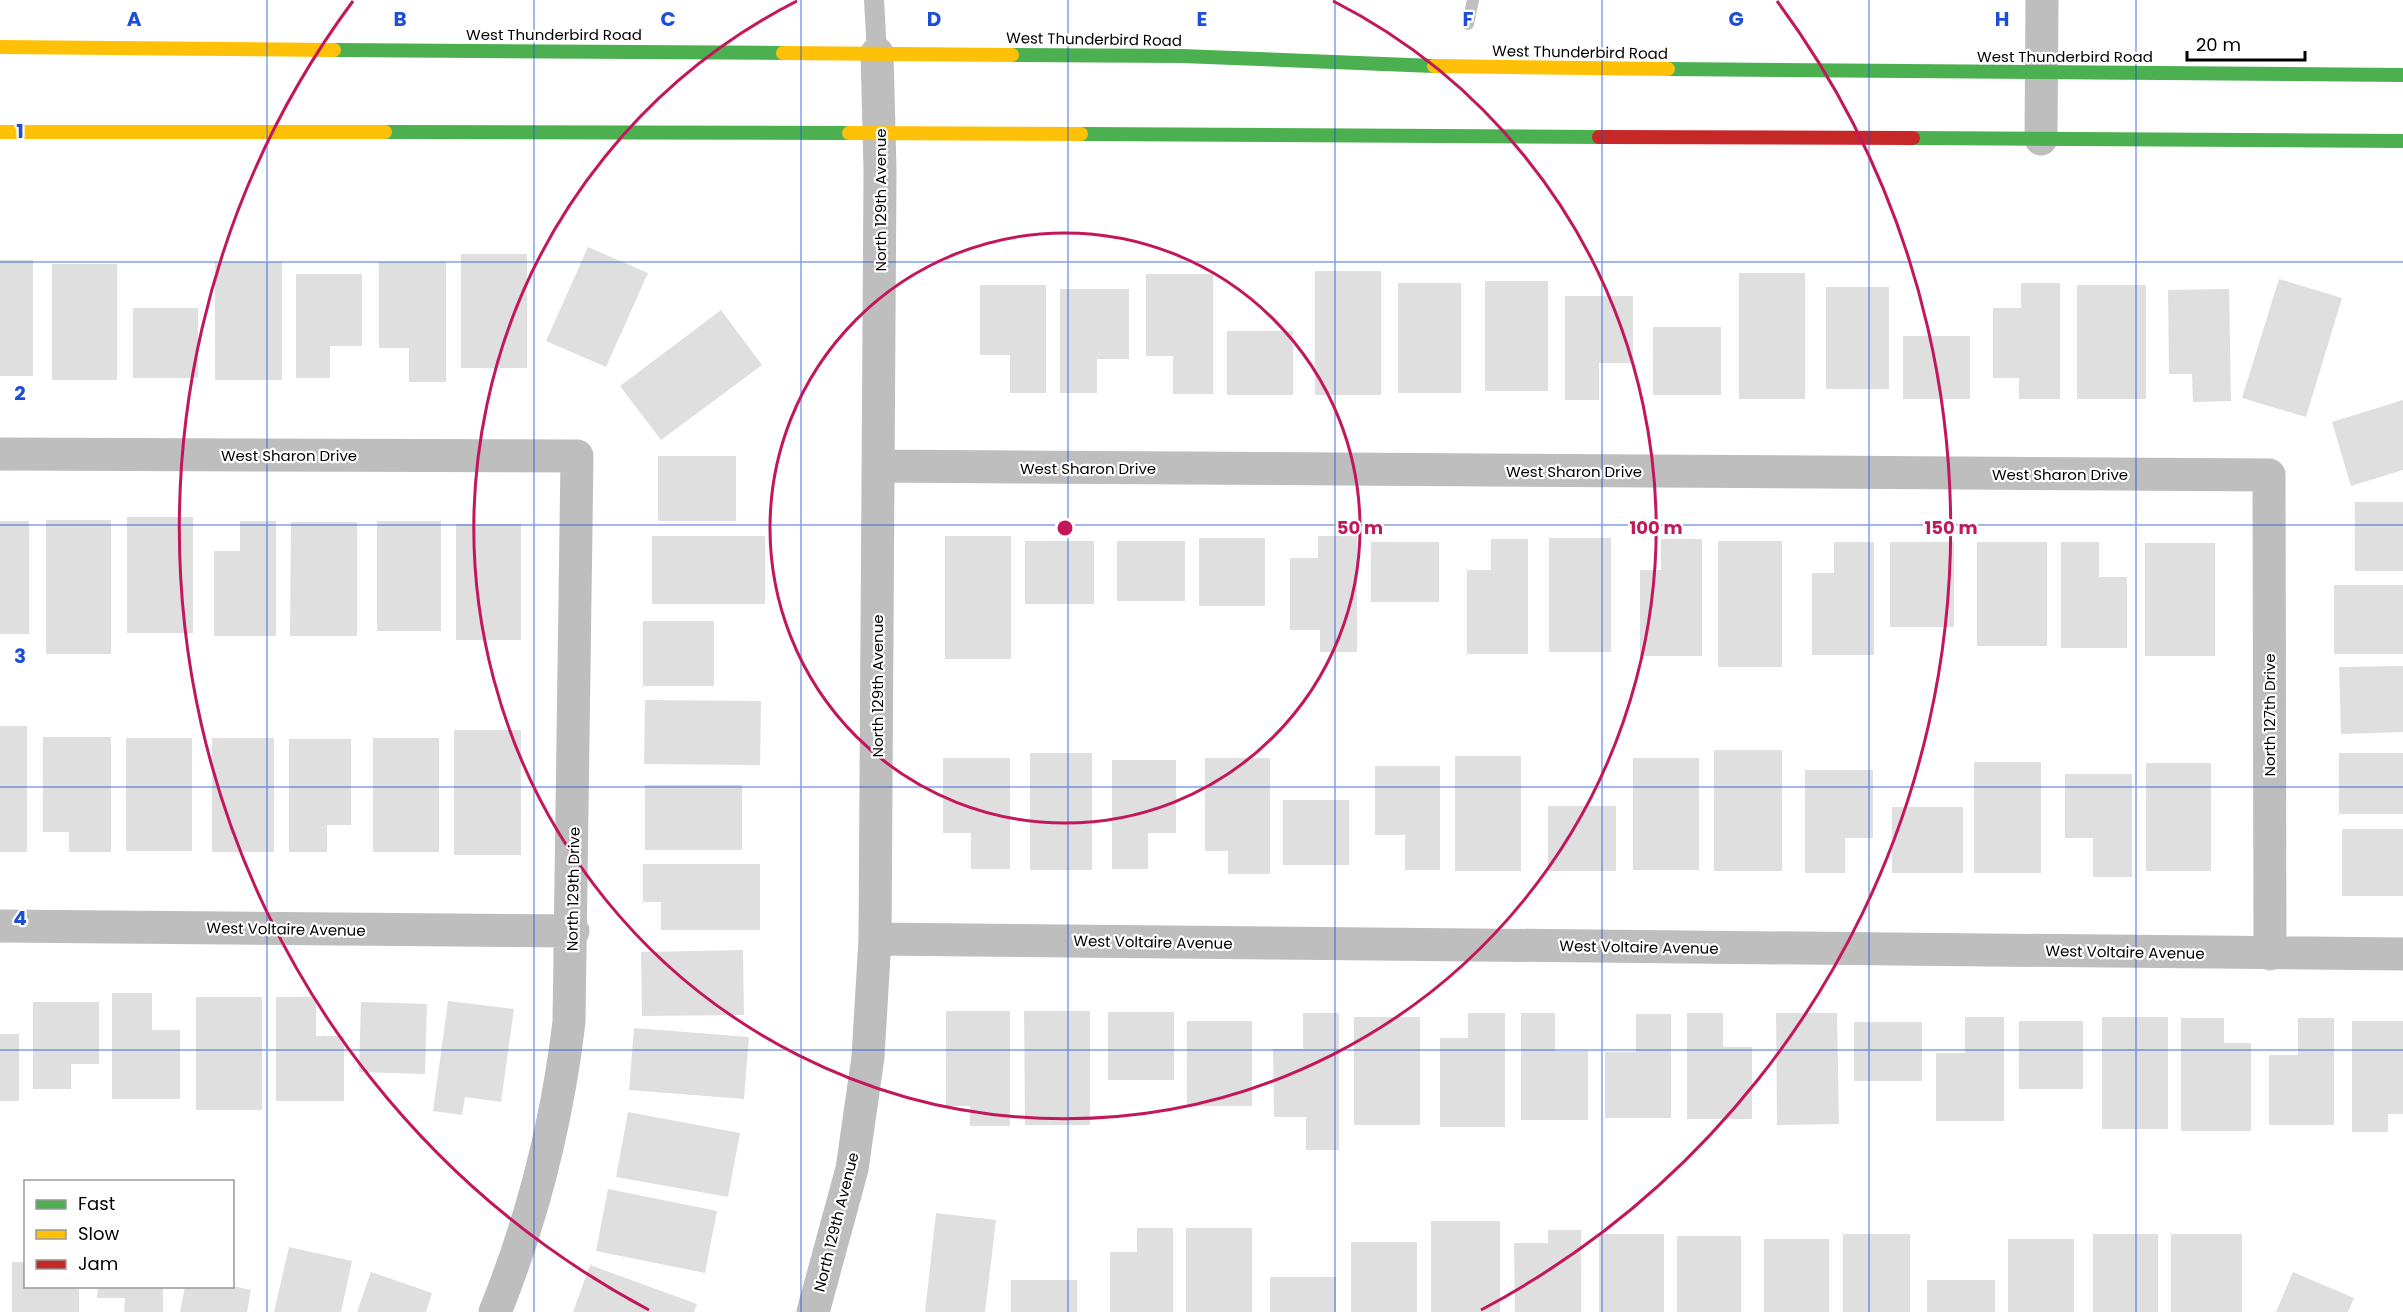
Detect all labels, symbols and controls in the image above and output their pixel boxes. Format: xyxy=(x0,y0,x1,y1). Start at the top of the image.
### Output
text: A xyxy=(127,5,142,33)
text: B xyxy=(393,5,407,33)
text: C xyxy=(660,5,676,33)
text: D xyxy=(927,5,941,33)
text: E xyxy=(1197,5,1207,33)
text: F xyxy=(1463,5,1474,33)
text: G xyxy=(1728,5,1744,33)
text: H xyxy=(1995,5,2009,33)
street label: West Thunderbird Road xyxy=(466,24,642,45)
scale bar xyxy=(2187,24,2306,62)
street label: West Thunderbird Road xyxy=(1006,27,1182,51)
text: 20 m xyxy=(2196,32,2241,57)
street label: West Thunderbird Road xyxy=(1492,40,1668,64)
street label: West Thunderbird Road xyxy=(1977,46,2153,67)
text: 1 xyxy=(16,117,24,145)
street label: North 129th Avenue xyxy=(870,128,891,272)
text: 2 xyxy=(14,379,26,407)
street label: West Sharon Drive xyxy=(221,445,357,466)
street label: West Sharon Drive xyxy=(1020,458,1156,479)
street label: West Sharon Drive xyxy=(1506,461,1642,482)
street label: West Sharon Drive xyxy=(1992,464,2128,485)
text: 50 m xyxy=(1337,515,1383,540)
text: 100 m xyxy=(1629,515,1683,540)
text: 150 m xyxy=(1924,515,1978,540)
centre of rings xyxy=(1055,518,1075,538)
street label: North 129th Avenue xyxy=(867,614,888,758)
text: 3 xyxy=(14,642,26,670)
street label: North 127th Drive xyxy=(2259,653,2280,777)
street label: North 129th Drive xyxy=(561,827,585,951)
text: 4 xyxy=(13,904,27,932)
street label: West Voltaire Avenue xyxy=(206,917,366,941)
street label: West Voltaire Avenue xyxy=(1073,930,1233,954)
street label: West Voltaire Avenue xyxy=(1559,935,1719,959)
street label: West Voltaire Avenue xyxy=(2045,940,2205,964)
street label: North 129th Avenue xyxy=(809,1150,863,1294)
legend xyxy=(24,1180,234,1288)
text: Fast xyxy=(78,1191,115,1216)
text: Slow xyxy=(78,1221,120,1246)
text: Jam xyxy=(78,1251,118,1276)

